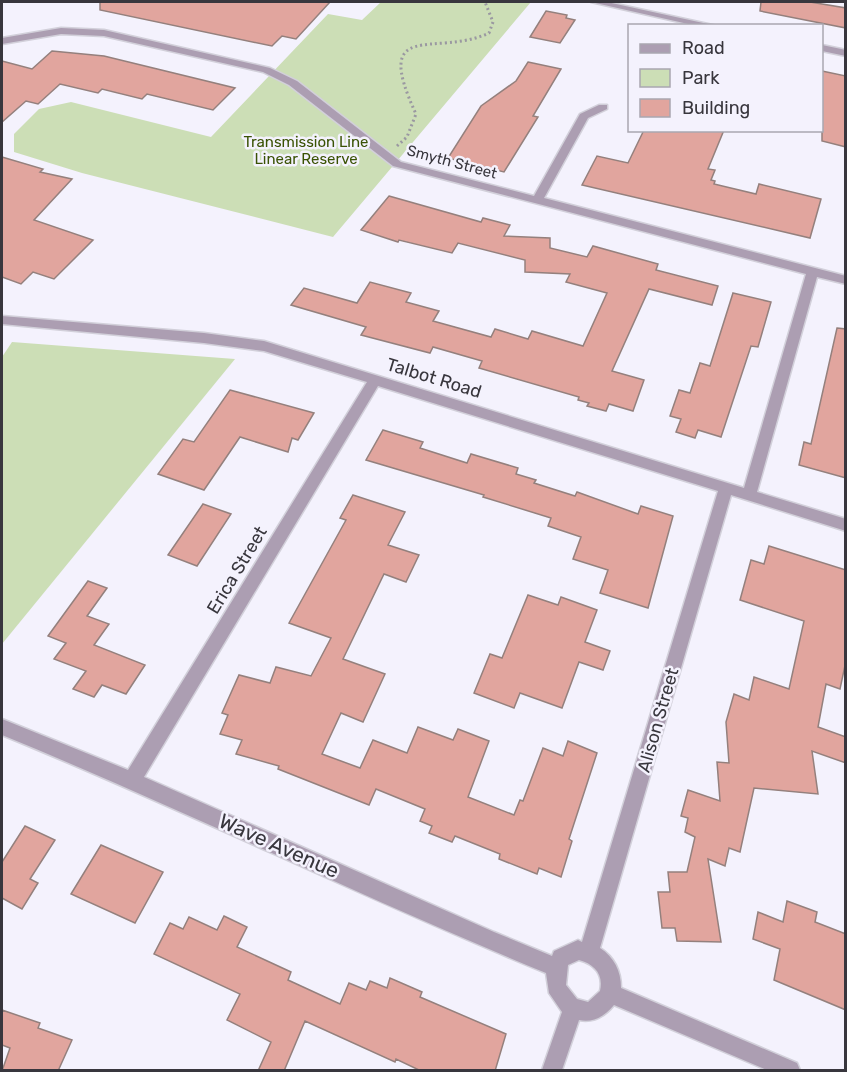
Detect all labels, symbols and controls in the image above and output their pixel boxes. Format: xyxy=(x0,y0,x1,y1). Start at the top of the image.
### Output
legend xyxy=(628,24,823,132)
text: Road xyxy=(682,37,725,59)
text: Park xyxy=(682,67,720,89)
text: Building xyxy=(682,97,750,119)
park label: Transmission Line Linear Reserve xyxy=(244,133,368,168)
street label: Smyth Street xyxy=(405,141,499,183)
street label: Talbot Road xyxy=(384,353,484,403)
street label: Erica Street xyxy=(202,522,272,618)
street label: Alison Street xyxy=(633,665,683,775)
street label: Wave Avenue xyxy=(215,808,343,883)

